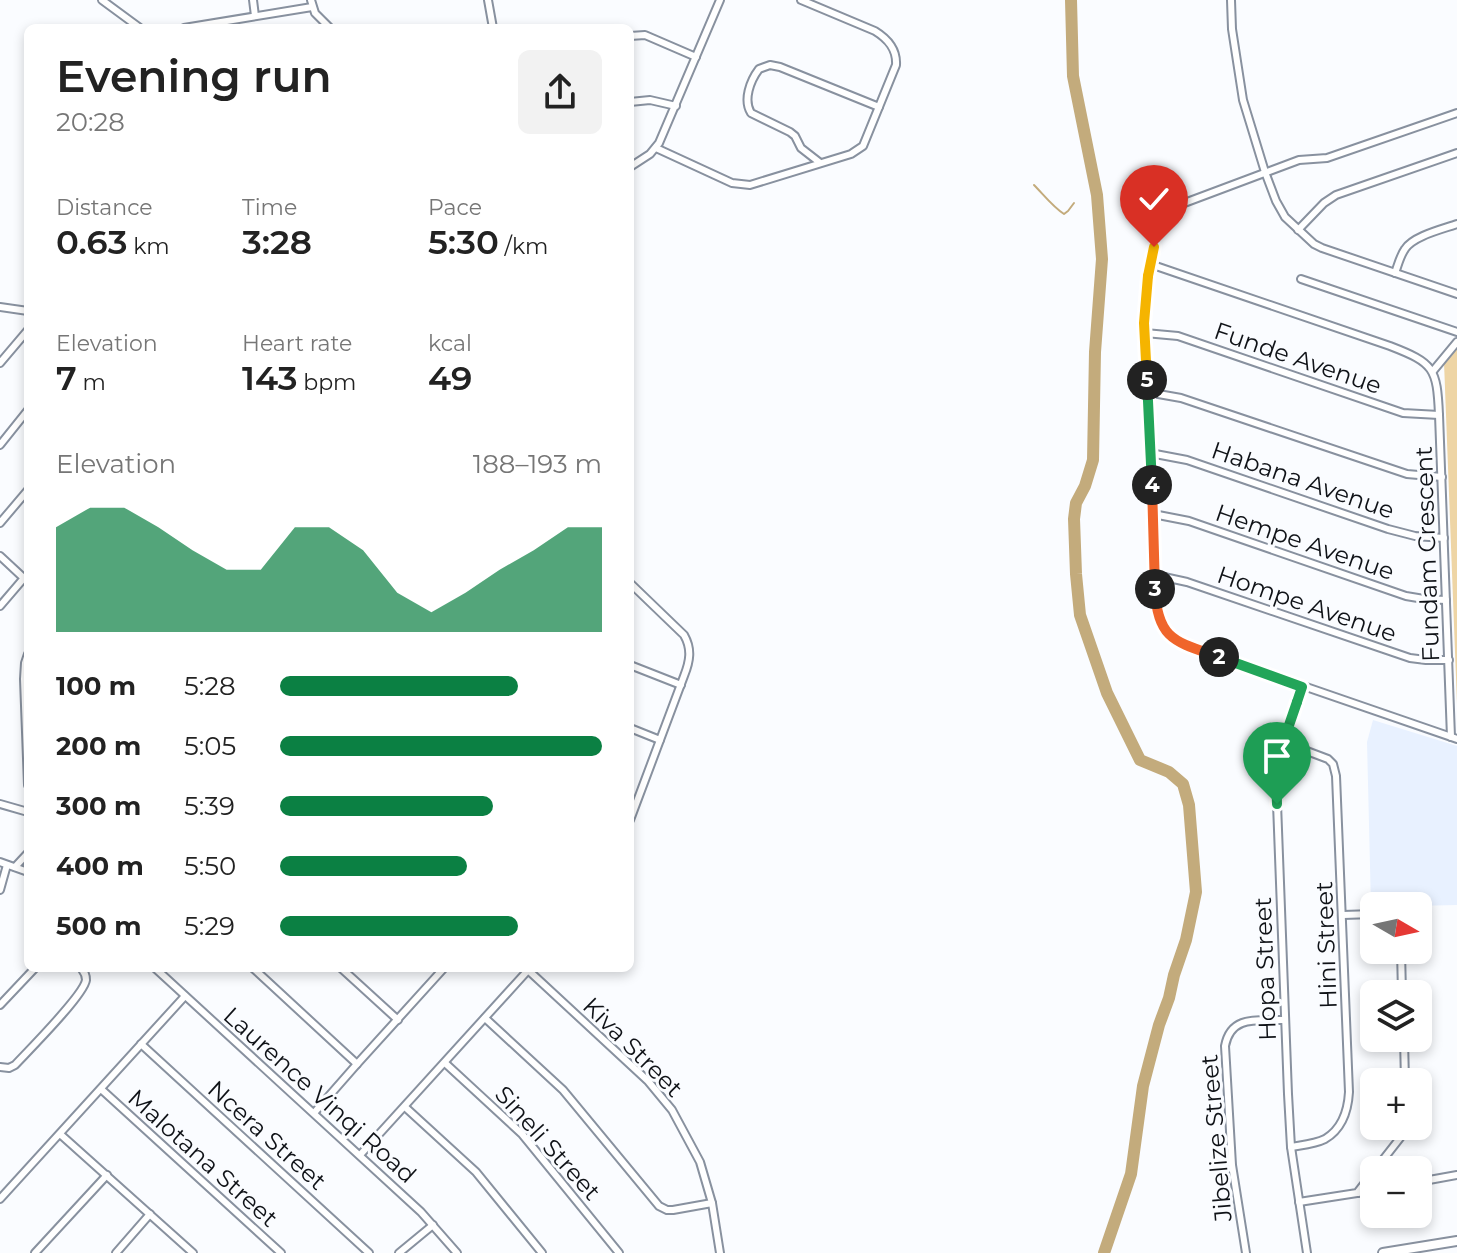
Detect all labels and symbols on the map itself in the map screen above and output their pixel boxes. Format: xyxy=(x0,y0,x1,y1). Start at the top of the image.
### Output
pin xyxy=(1120,165,1188,247)
street label: Funde Avenue xyxy=(1211,316,1385,400)
pin: 5 xyxy=(1127,360,1167,400)
street label: Habana Avenue xyxy=(1208,435,1398,525)
street label: Fundam Crescent xyxy=(1409,446,1445,662)
pin: 4 xyxy=(1132,465,1172,505)
street label: Hempe Avenue xyxy=(1212,498,1398,586)
street label: Hompe Avenue xyxy=(1214,560,1400,648)
pin: 3 xyxy=(1135,569,1175,609)
pin: 2 xyxy=(1199,637,1239,677)
pin xyxy=(1243,722,1311,804)
street label: Hini Street xyxy=(1309,881,1343,1009)
north arrow xyxy=(1360,892,1432,964)
street label: Hopa Street xyxy=(1248,896,1282,1041)
street label: Kiva Street xyxy=(577,991,689,1103)
street label: Laurence Vinqi Road xyxy=(218,1001,422,1189)
street label: Jibelize Street xyxy=(1194,1053,1238,1224)
street label: Ncera Street xyxy=(202,1074,332,1196)
street label: Sineli Street xyxy=(489,1080,607,1206)
street label: Malotana Street xyxy=(122,1083,284,1233)

